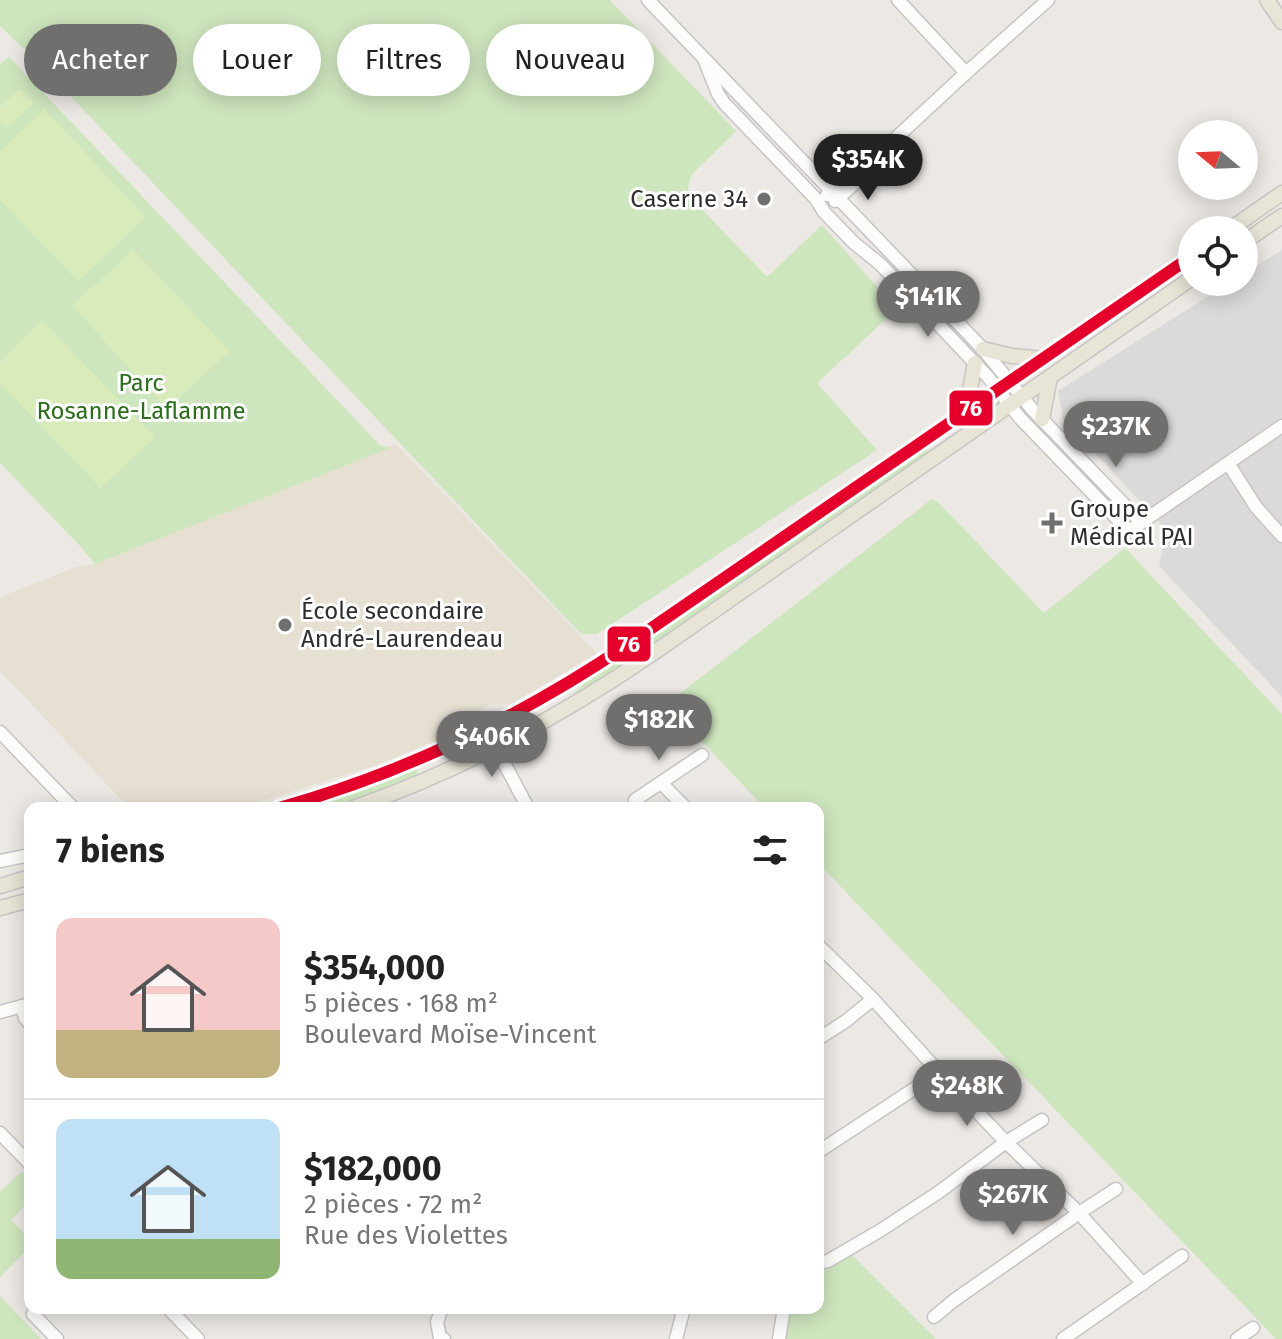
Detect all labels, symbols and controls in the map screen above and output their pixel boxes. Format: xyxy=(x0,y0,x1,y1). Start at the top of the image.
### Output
chip: Acheter xyxy=(24,24,177,96)
chip: Louer xyxy=(193,24,321,96)
chip: Filtres xyxy=(337,24,470,96)
chip: Nouveau xyxy=(486,24,654,96)
north arrow xyxy=(1178,120,1258,200)
map controls xyxy=(1178,120,1258,296)
pin: $354K xyxy=(812,134,924,202)
text: $354K xyxy=(832,144,904,175)
place label: Caserne 34 xyxy=(630,185,748,213)
marker: Caserne 34 xyxy=(755,190,773,208)
button: locate xyxy=(1178,216,1258,296)
pin: $141K xyxy=(872,271,984,339)
text: $141K xyxy=(895,281,961,312)
park label: Parc Rosanne-Laflamme xyxy=(36,369,246,425)
line badge: 76 xyxy=(948,389,994,427)
text: 76 xyxy=(960,395,982,422)
pin: $237K xyxy=(1060,401,1172,469)
text: $237K xyxy=(1081,411,1151,442)
place label: Groupe Médical PAI xyxy=(1070,495,1194,551)
marker: Groupe Médical PAI xyxy=(1041,512,1063,534)
place label: École secondaire André-Laurendeau xyxy=(301,596,503,653)
marker: École secondaire André-Laurendeau xyxy=(276,616,294,634)
line badge: 76 xyxy=(606,625,652,663)
text: 76 xyxy=(618,631,640,658)
pin: $182K xyxy=(603,694,715,762)
text: $182K xyxy=(624,704,694,735)
pin: $406K xyxy=(436,711,548,779)
text: $406K xyxy=(454,721,530,752)
icon: filters xyxy=(748,828,792,872)
text: 7 biens xyxy=(56,830,165,871)
text: $354,000 xyxy=(304,947,445,988)
icon: home xyxy=(120,950,216,1046)
text: 5 pièces · 168 m² xyxy=(304,988,498,1019)
text: Boulevard Moïse-Vincent xyxy=(304,1019,597,1050)
pin: $248K xyxy=(911,1060,1023,1128)
text: $248K xyxy=(931,1070,1003,1101)
text: $182,000 xyxy=(304,1148,442,1189)
icon: home xyxy=(120,1151,216,1247)
pin: $267K xyxy=(957,1169,1069,1237)
text: $267K xyxy=(978,1179,1048,1210)
text: 2 pièces · 72 m² xyxy=(304,1189,482,1220)
text: Rue des Violettes xyxy=(304,1220,508,1251)

